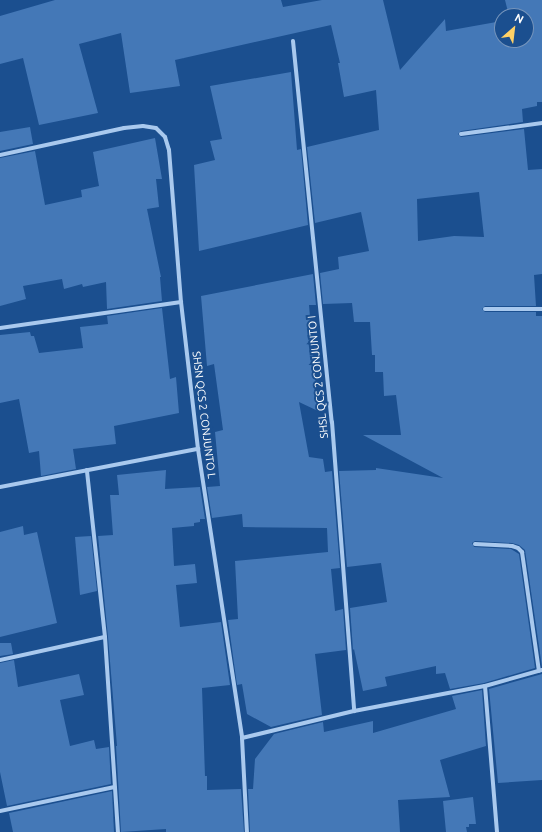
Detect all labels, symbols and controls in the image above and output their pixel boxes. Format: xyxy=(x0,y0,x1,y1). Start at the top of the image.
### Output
north arrow xyxy=(494,8,534,48)
text: N xyxy=(513,11,526,26)
street label: SHSL QCS 2 CONJUNTO I xyxy=(305,315,331,439)
street label: SHSN QCS 2 CONJUNTO L xyxy=(190,351,218,479)

